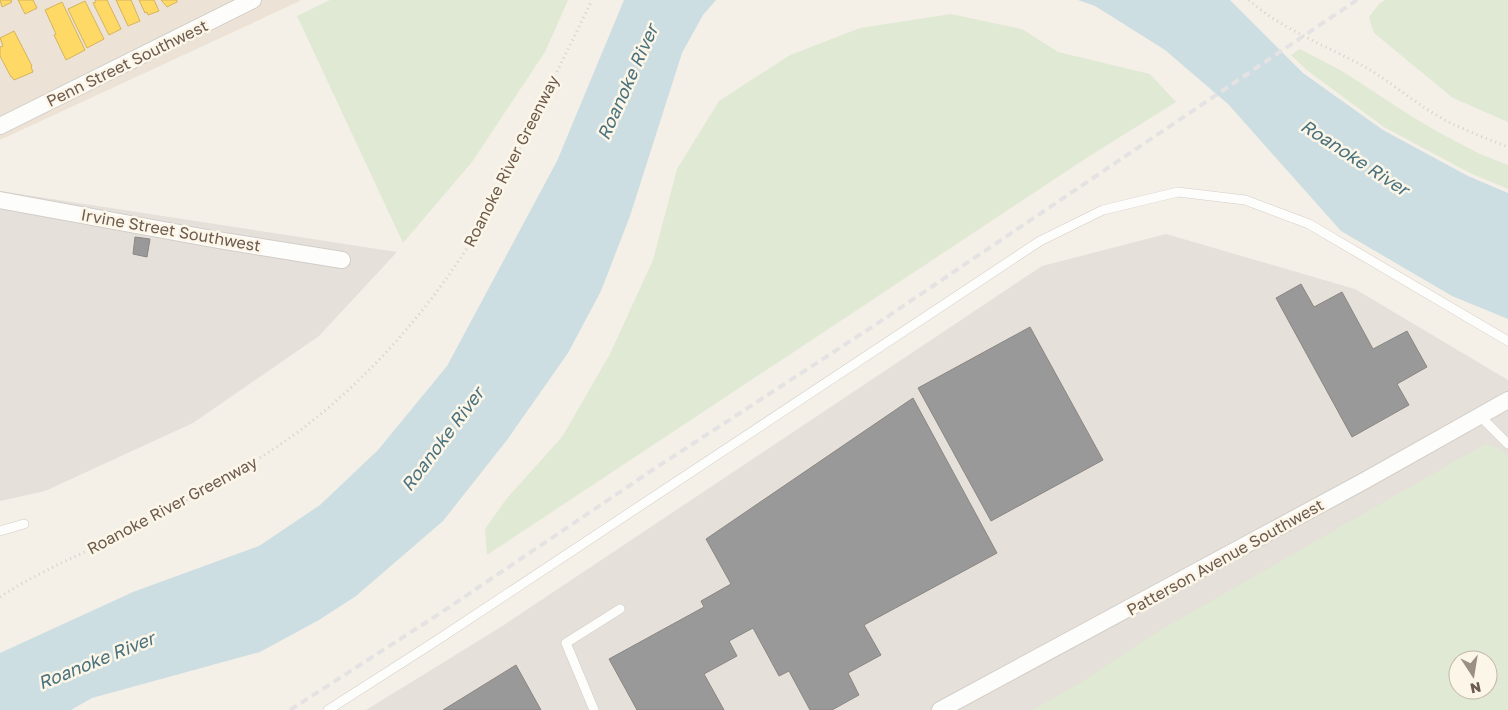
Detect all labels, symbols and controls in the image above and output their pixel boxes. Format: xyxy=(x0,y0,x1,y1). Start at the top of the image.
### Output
street label: Penn Street Southwest xyxy=(43,15,211,111)
water label: Roanoke River xyxy=(592,18,663,143)
street label: Roanoke River Greenway xyxy=(459,72,563,250)
water label: Roanoke River xyxy=(1297,114,1415,202)
street label: Irvine Street Southwest xyxy=(80,204,262,256)
water label: Roanoke River xyxy=(396,381,490,495)
street label: Roanoke River Greenway xyxy=(83,452,261,558)
street label: Patterson Avenue Southwest xyxy=(1123,494,1327,620)
water label: Roanoke River xyxy=(34,625,160,693)
north arrow xyxy=(1448,650,1498,700)
text: N xyxy=(1469,679,1483,698)

